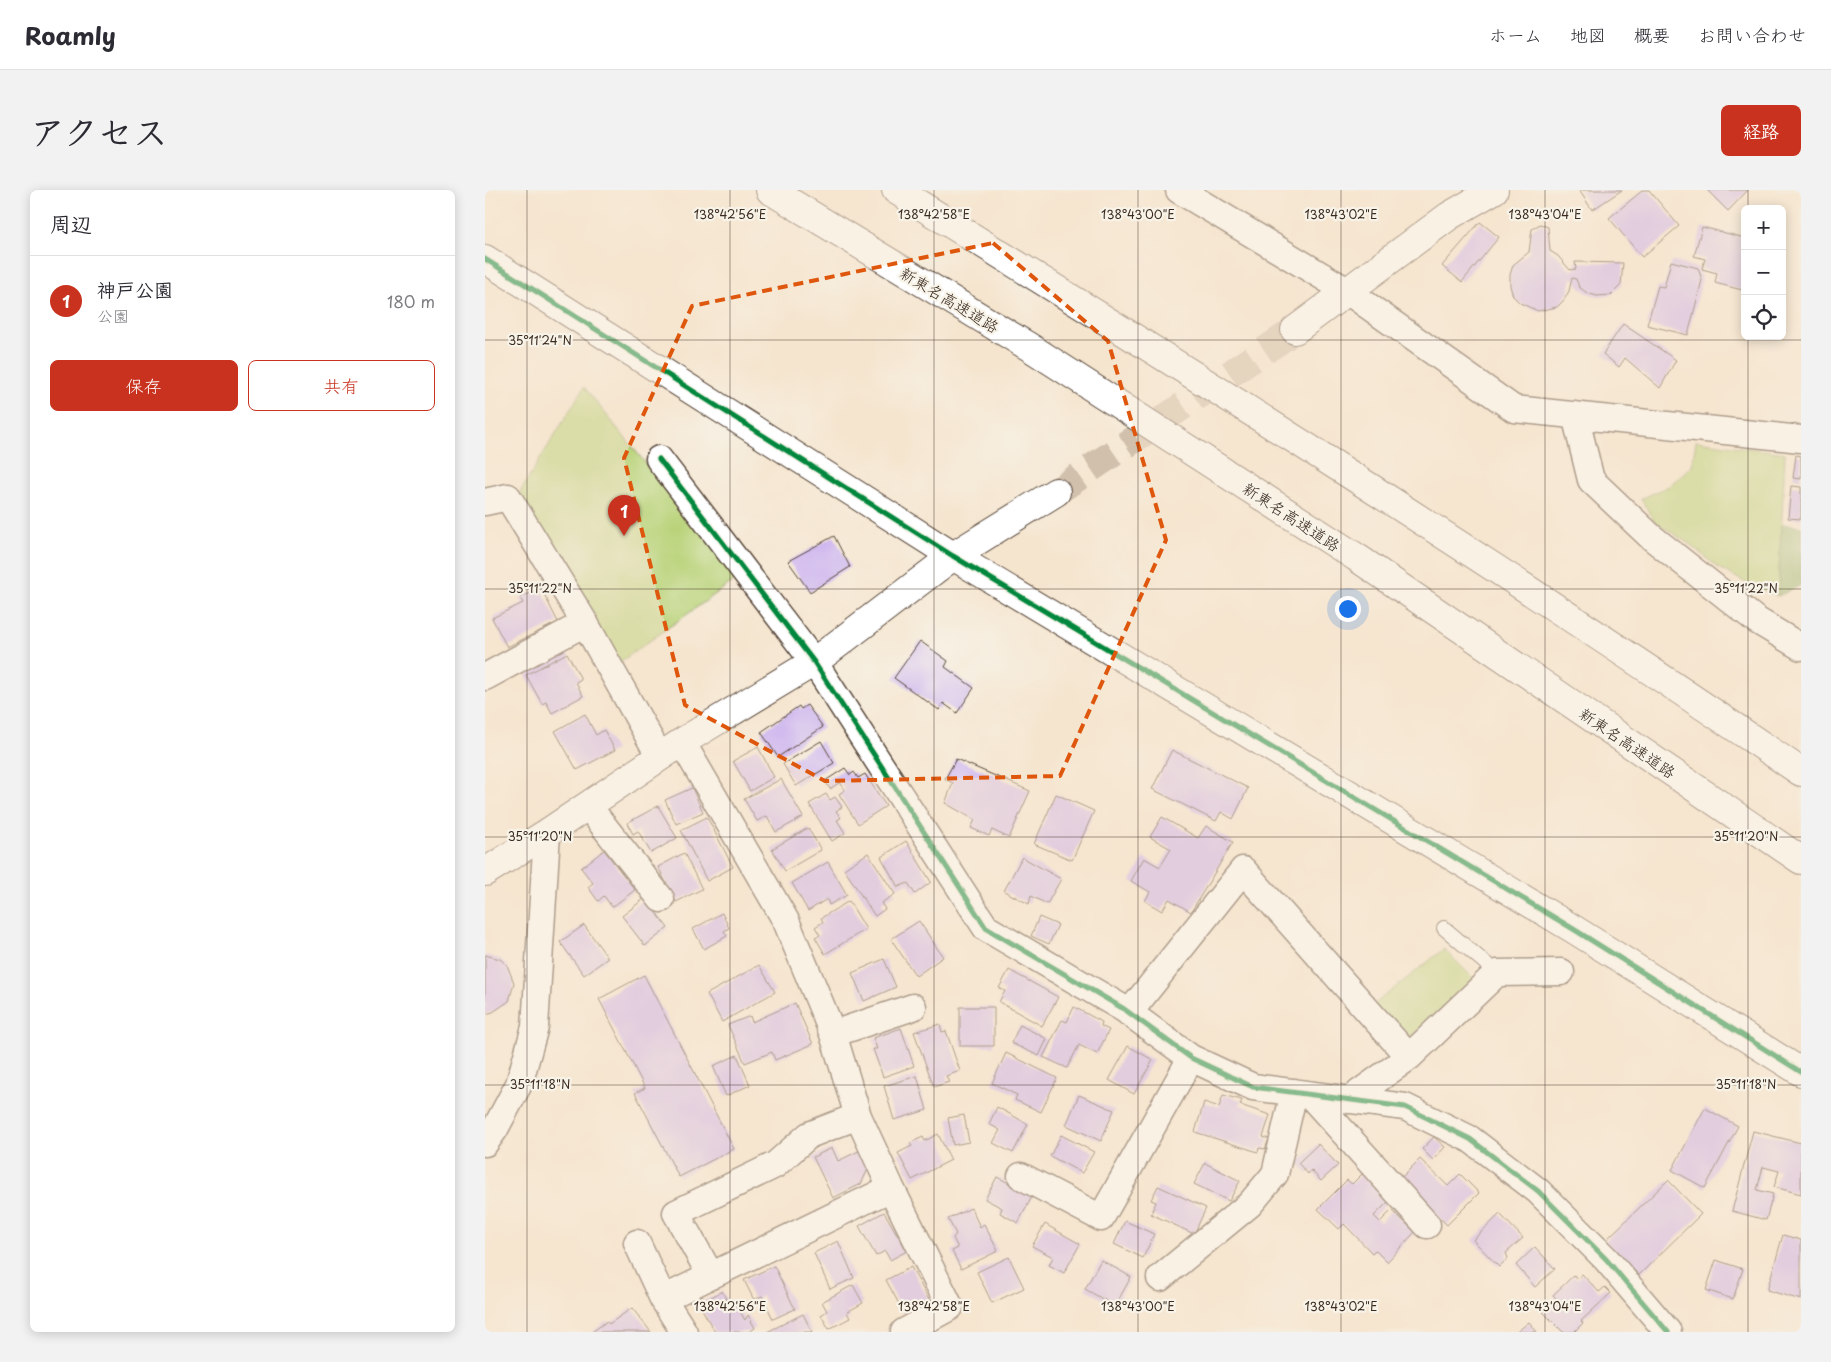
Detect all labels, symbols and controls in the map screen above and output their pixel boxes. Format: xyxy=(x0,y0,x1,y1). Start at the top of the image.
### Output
text: Roamly xyxy=(25,17,116,53)
text: ホーム xyxy=(1489,21,1542,48)
text: 地図 xyxy=(1570,21,1606,48)
text: 概要 xyxy=(1634,21,1670,48)
text: お問い合わせ xyxy=(1698,21,1806,48)
text: アクセス xyxy=(30,104,168,157)
button: 経路 xyxy=(1721,105,1801,156)
text: 138°42'56"E xyxy=(694,205,766,223)
text: 138°42'58"E xyxy=(898,205,970,223)
text: 138°43'00"E xyxy=(1101,205,1175,223)
text: 138°43'02"E xyxy=(1304,205,1378,223)
text: 138°43'04"E xyxy=(1509,205,1581,223)
map controls xyxy=(1741,205,1786,340)
button: + xyxy=(1741,205,1786,250)
text: 周辺 xyxy=(50,207,92,239)
button: − xyxy=(1741,250,1786,295)
street label: 新東名高速道路 xyxy=(896,260,1004,338)
text: 神戸公園 xyxy=(97,275,173,303)
text: 1 xyxy=(62,289,70,313)
text: 180 m xyxy=(387,289,435,313)
button: locate xyxy=(1741,295,1786,340)
text: 公園 xyxy=(97,303,129,327)
text: 35°11'24"N xyxy=(508,331,572,349)
button: 保存 xyxy=(50,360,238,411)
button: 共有 xyxy=(248,360,435,411)
street label: 新東名高速道路 xyxy=(1238,475,1346,557)
pin: 1 xyxy=(608,495,640,536)
text: 35°11'22"N xyxy=(508,579,572,597)
text: 35°11'22"N xyxy=(1714,579,1778,597)
your location xyxy=(1335,596,1361,622)
street label: 新東名高速道路 xyxy=(1575,701,1681,783)
text: 35°11'20"N xyxy=(508,827,572,845)
text: 35°11'20"N xyxy=(1714,827,1778,845)
text: 35°11'18"N xyxy=(510,1075,570,1093)
text: 35°11'18"N xyxy=(1716,1075,1776,1093)
text: 138°42'56"E xyxy=(694,1297,766,1315)
text: 138°42'58"E xyxy=(898,1297,970,1315)
text: 138°43'00"E xyxy=(1101,1297,1175,1315)
text: 138°43'02"E xyxy=(1304,1297,1378,1315)
text: 138°43'04"E xyxy=(1509,1297,1581,1315)

